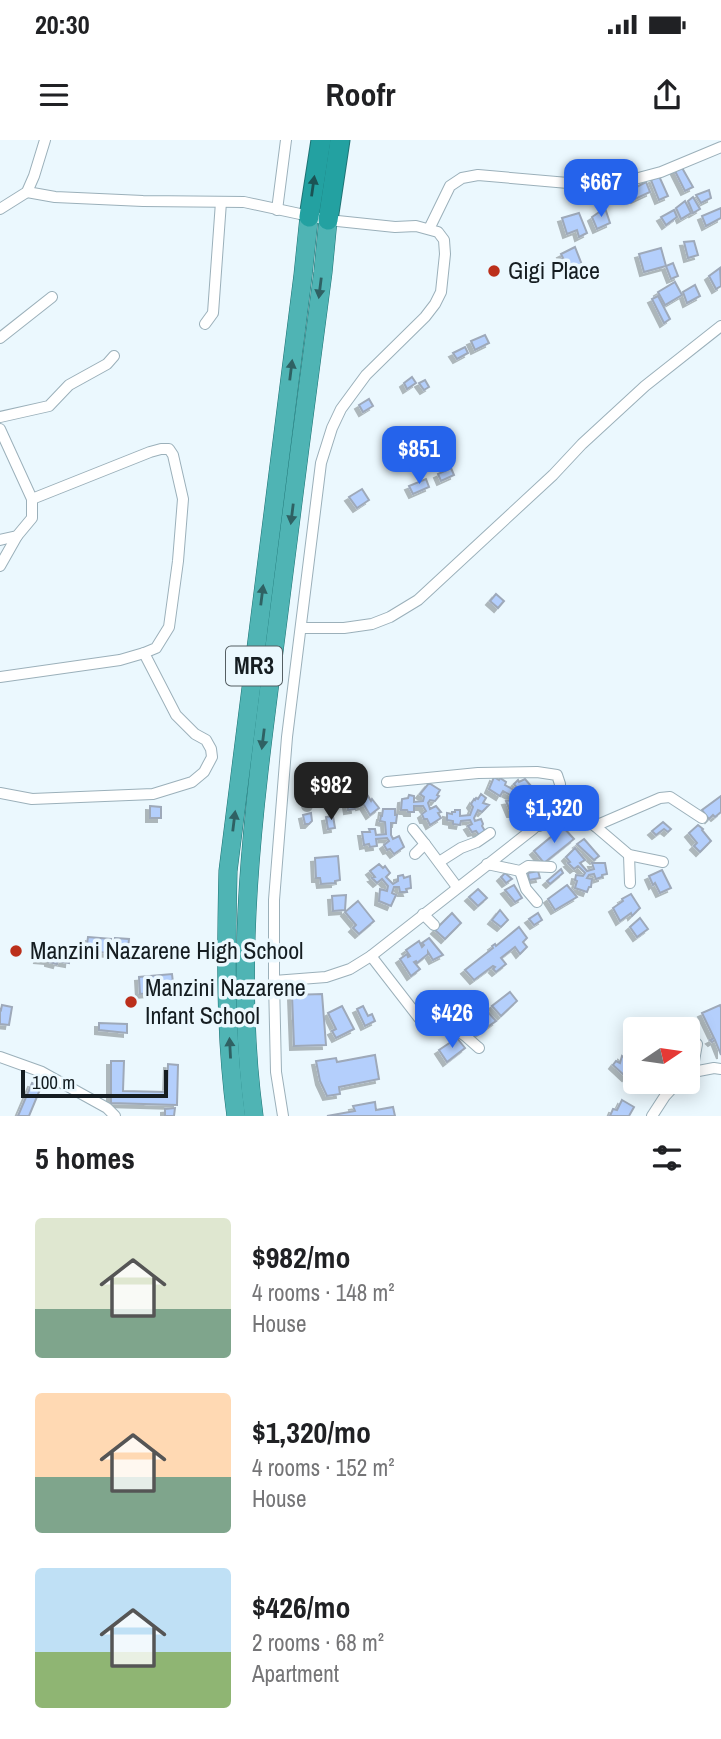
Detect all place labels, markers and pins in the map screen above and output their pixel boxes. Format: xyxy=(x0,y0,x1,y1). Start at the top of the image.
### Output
pin: $667 xyxy=(560,160,642,219)
place label: Gigi Place xyxy=(508,254,600,286)
marker: Gigi Place xyxy=(486,263,502,279)
pin: $851 xyxy=(378,426,460,486)
pin: $982 xyxy=(290,762,372,822)
pin: $1,320 xyxy=(497,786,611,845)
place label: Manzini Nazarene High School xyxy=(30,934,303,966)
marker: Manzini Nazarene High School xyxy=(8,943,24,959)
place label: Manzini Nazarene Infant School xyxy=(145,971,306,1031)
pin: $426 xyxy=(411,990,493,1050)
marker: Manzini Nazarene Infant School xyxy=(123,994,139,1010)

